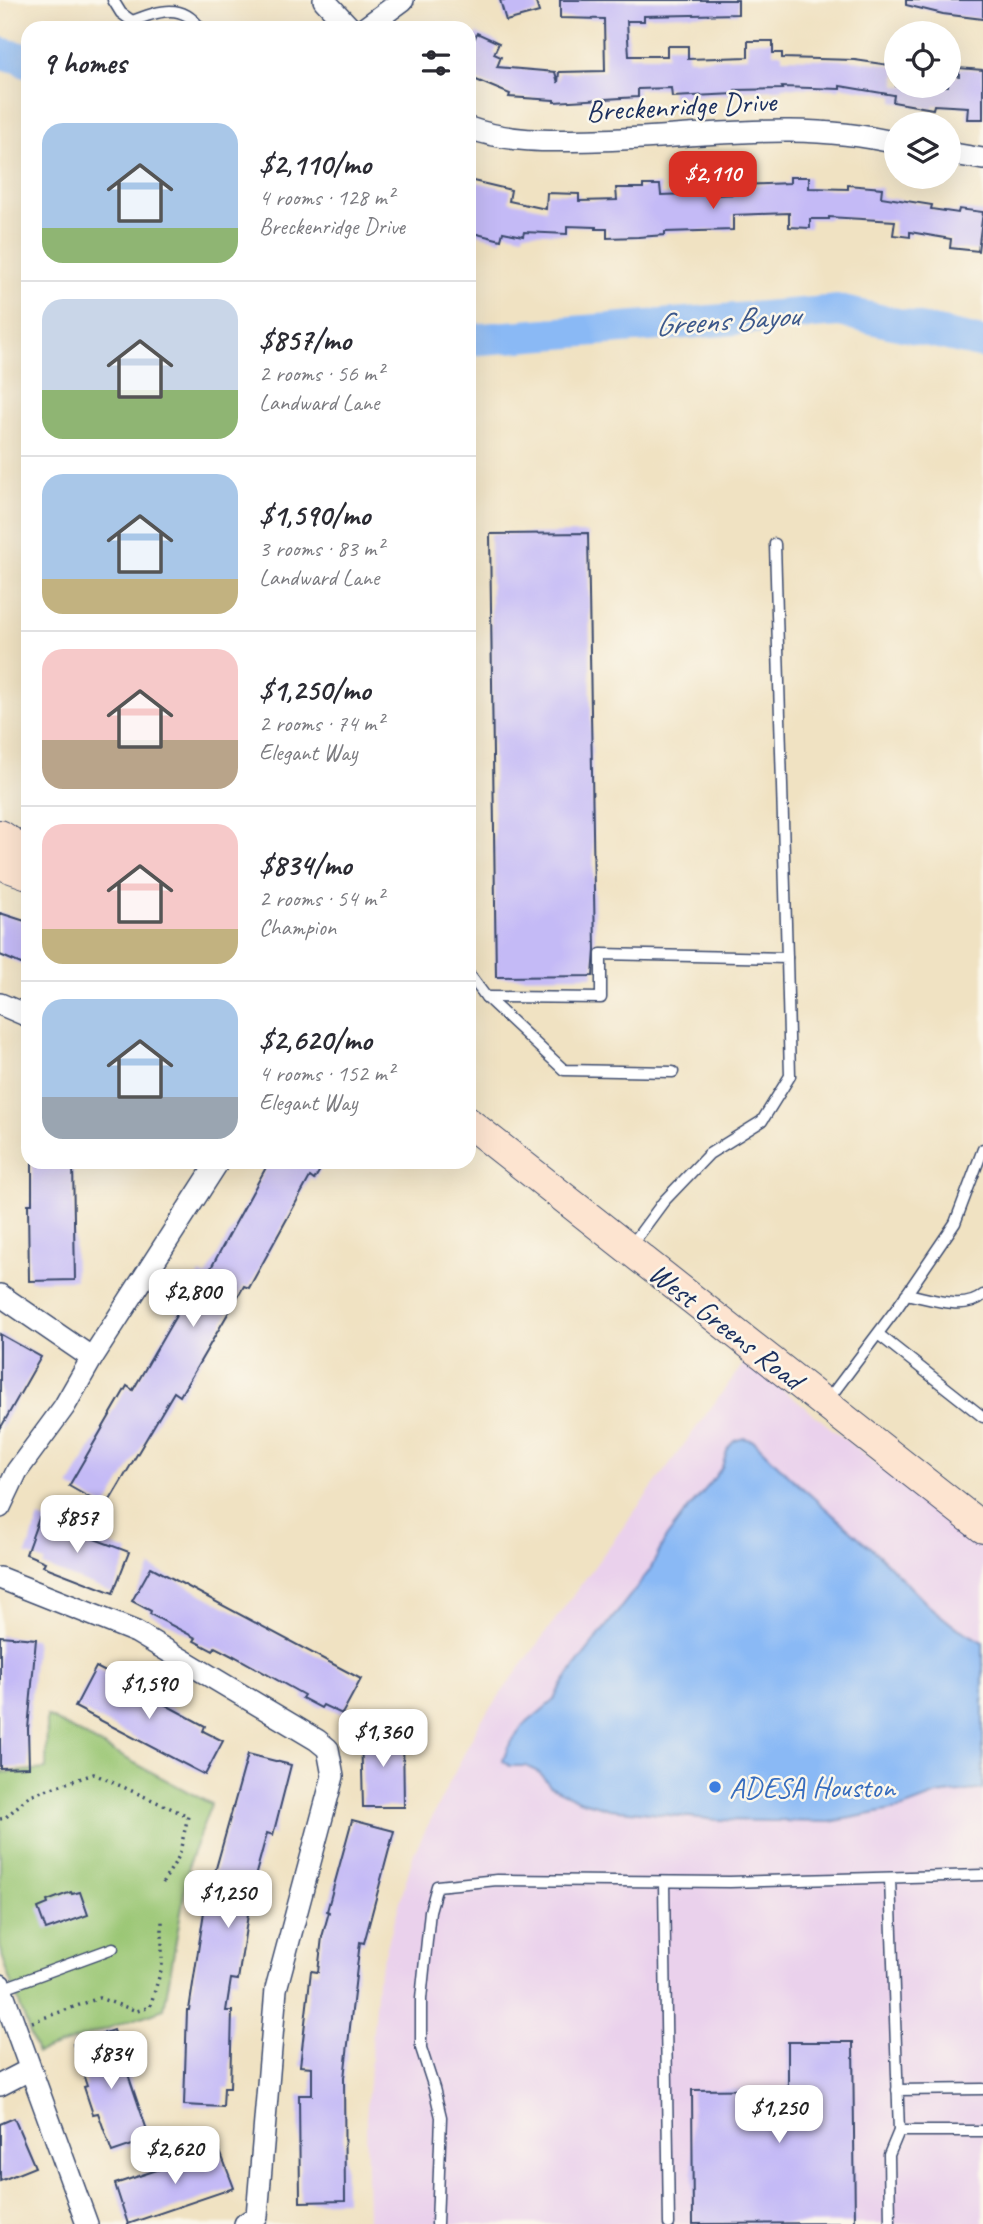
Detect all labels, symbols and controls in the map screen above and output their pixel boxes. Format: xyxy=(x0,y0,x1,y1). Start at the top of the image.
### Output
map controls xyxy=(884,21,961,189)
button: locate xyxy=(884,21,961,98)
text: 9 homes xyxy=(42,44,126,82)
icon: filters xyxy=(417,44,455,82)
street label: Breckenridge Drive xyxy=(585,82,779,130)
button: layers xyxy=(884,112,961,189)
text: $2,110/mo xyxy=(259,145,371,183)
icon: home xyxy=(98,151,182,235)
pin: $2,110 xyxy=(656,152,770,211)
text: $2,110 xyxy=(685,159,741,188)
text: 4 rooms · 128 m² xyxy=(259,183,394,212)
text: Breckenridge Drive xyxy=(259,212,405,241)
water label: Greens Bayou xyxy=(653,294,806,345)
text: $857/mo xyxy=(259,321,351,359)
icon: home xyxy=(98,327,182,411)
text: 2 rooms · 56 m² xyxy=(259,359,383,388)
text: Landward Lane xyxy=(259,388,379,417)
text: $1,590/mo xyxy=(259,496,370,534)
icon: home xyxy=(98,502,182,586)
text: 3 rooms · 83 m² xyxy=(259,534,383,563)
text: Landward Lane xyxy=(259,563,379,592)
text: $1,250/mo xyxy=(259,671,370,709)
icon: home xyxy=(98,677,182,761)
text: 2 rooms · 74 m² xyxy=(259,709,383,738)
text: Elegant Way xyxy=(259,738,357,767)
text: $834/mo xyxy=(259,846,351,884)
icon: home xyxy=(98,852,182,936)
text: 2 rooms · 54 m² xyxy=(259,884,383,913)
text: Champion xyxy=(259,913,336,942)
text: $2,620/mo xyxy=(259,1021,372,1059)
icon: home xyxy=(98,1027,182,1111)
text: 4 rooms · 152 m² xyxy=(259,1059,394,1088)
text: Elegant Way xyxy=(259,1088,357,1117)
street label: West Greens Road xyxy=(641,1254,814,1401)
pin: $2,800 xyxy=(136,1270,250,1329)
text: $2,800 xyxy=(165,1277,221,1306)
pin: $857 xyxy=(36,1496,118,1555)
text: $857 xyxy=(57,1503,97,1532)
pin: $1,590 xyxy=(92,1662,206,1721)
text: $1,590 xyxy=(121,1669,177,1698)
pin: $1,360 xyxy=(326,1710,440,1769)
text: $1,360 xyxy=(355,1717,411,1746)
place label: ADESA Houston xyxy=(729,1768,896,1806)
marker: ADESA Houston xyxy=(707,1779,723,1795)
pin: $1,250 xyxy=(171,1870,285,1930)
text: $1,250 xyxy=(200,1878,256,1907)
pin: $834 xyxy=(70,2032,152,2091)
text: $834 xyxy=(90,2039,132,2068)
pin: $1,250 xyxy=(722,2086,836,2145)
text: $1,250 xyxy=(751,2093,807,2122)
pin: $2,620 xyxy=(118,2126,232,2186)
text: $2,620 xyxy=(147,2134,203,2163)

